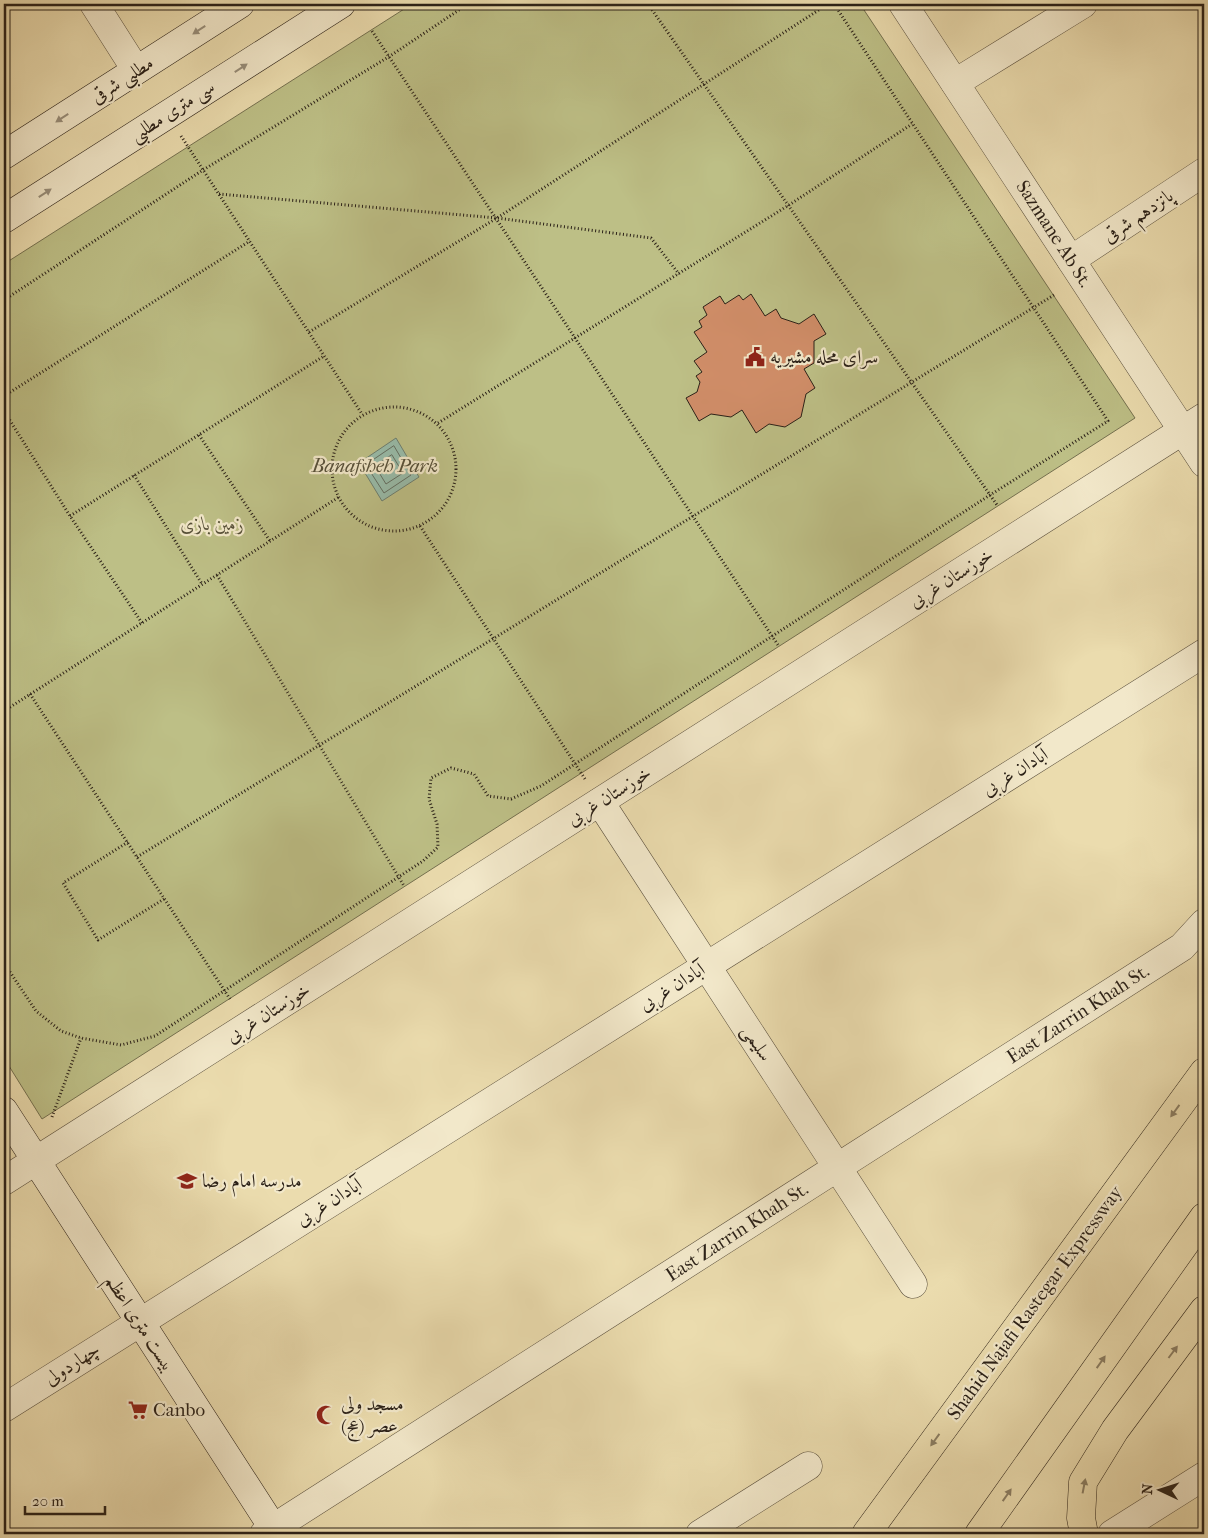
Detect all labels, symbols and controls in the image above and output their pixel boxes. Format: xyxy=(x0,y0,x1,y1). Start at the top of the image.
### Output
one-way arrow xyxy=(192,25,205,35)
street label: مطلبی شرقی xyxy=(87,52,160,112)
one-way arrow xyxy=(234,63,247,72)
street label: سی متری مطلبی xyxy=(126,76,221,150)
one-way arrow xyxy=(55,113,69,123)
street label: Sazmane Ab St. xyxy=(1011,177,1097,291)
street label: پانزدهم شرقی xyxy=(1099,184,1182,253)
one-way arrow xyxy=(38,188,51,198)
public building icon: سرای محله مشیریه xyxy=(744,346,766,368)
place label: سرای محله مشیریه xyxy=(770,346,878,369)
park label: Banafsheh Park xyxy=(311,455,438,477)
park label: زمین بازی xyxy=(180,513,244,535)
street label: خوزستان غربی xyxy=(905,544,999,615)
street label: آبادان غربی xyxy=(978,742,1055,803)
street label: خوزستان غربی xyxy=(563,762,657,833)
street label: آبادان غربی xyxy=(635,957,712,1018)
street label: East Zarrin Khah St. xyxy=(1003,960,1153,1068)
street label: خوزستان غربی xyxy=(222,979,316,1050)
street label: سلیمی xyxy=(735,1021,777,1066)
one-way arrow xyxy=(1170,1104,1181,1117)
school or university icon: مدرسه امام رضا xyxy=(176,1170,198,1192)
place label: مدرسه امام رضا xyxy=(202,1170,302,1197)
street label: آبادان غربی xyxy=(292,1172,369,1233)
street label: East Zarrin Khah St. xyxy=(662,1178,812,1286)
street label: Shahid Najafi Rastegar Expressway xyxy=(943,1181,1128,1424)
street label: بیست متری اعظم xyxy=(95,1271,179,1379)
street label: چهاردولی xyxy=(40,1338,104,1391)
one-way arrow xyxy=(1168,1346,1179,1359)
one-way arrow xyxy=(1096,1355,1106,1369)
place label: مسجد ولی عصر (عج) xyxy=(341,1393,404,1442)
supermarket icon: Canbo xyxy=(127,1399,149,1421)
place label: Canbo xyxy=(153,1399,205,1421)
mosque icon: مسجد ولی عصر (عج) xyxy=(315,1404,337,1426)
one-way arrow xyxy=(930,1433,940,1447)
north arrow xyxy=(1136,1466,1186,1516)
one-way arrow xyxy=(1080,1478,1088,1494)
scale bar xyxy=(25,1483,105,1515)
text: N xyxy=(1139,1483,1156,1495)
one-way arrow xyxy=(1002,1488,1012,1501)
text: 20 m xyxy=(32,1492,64,1510)

